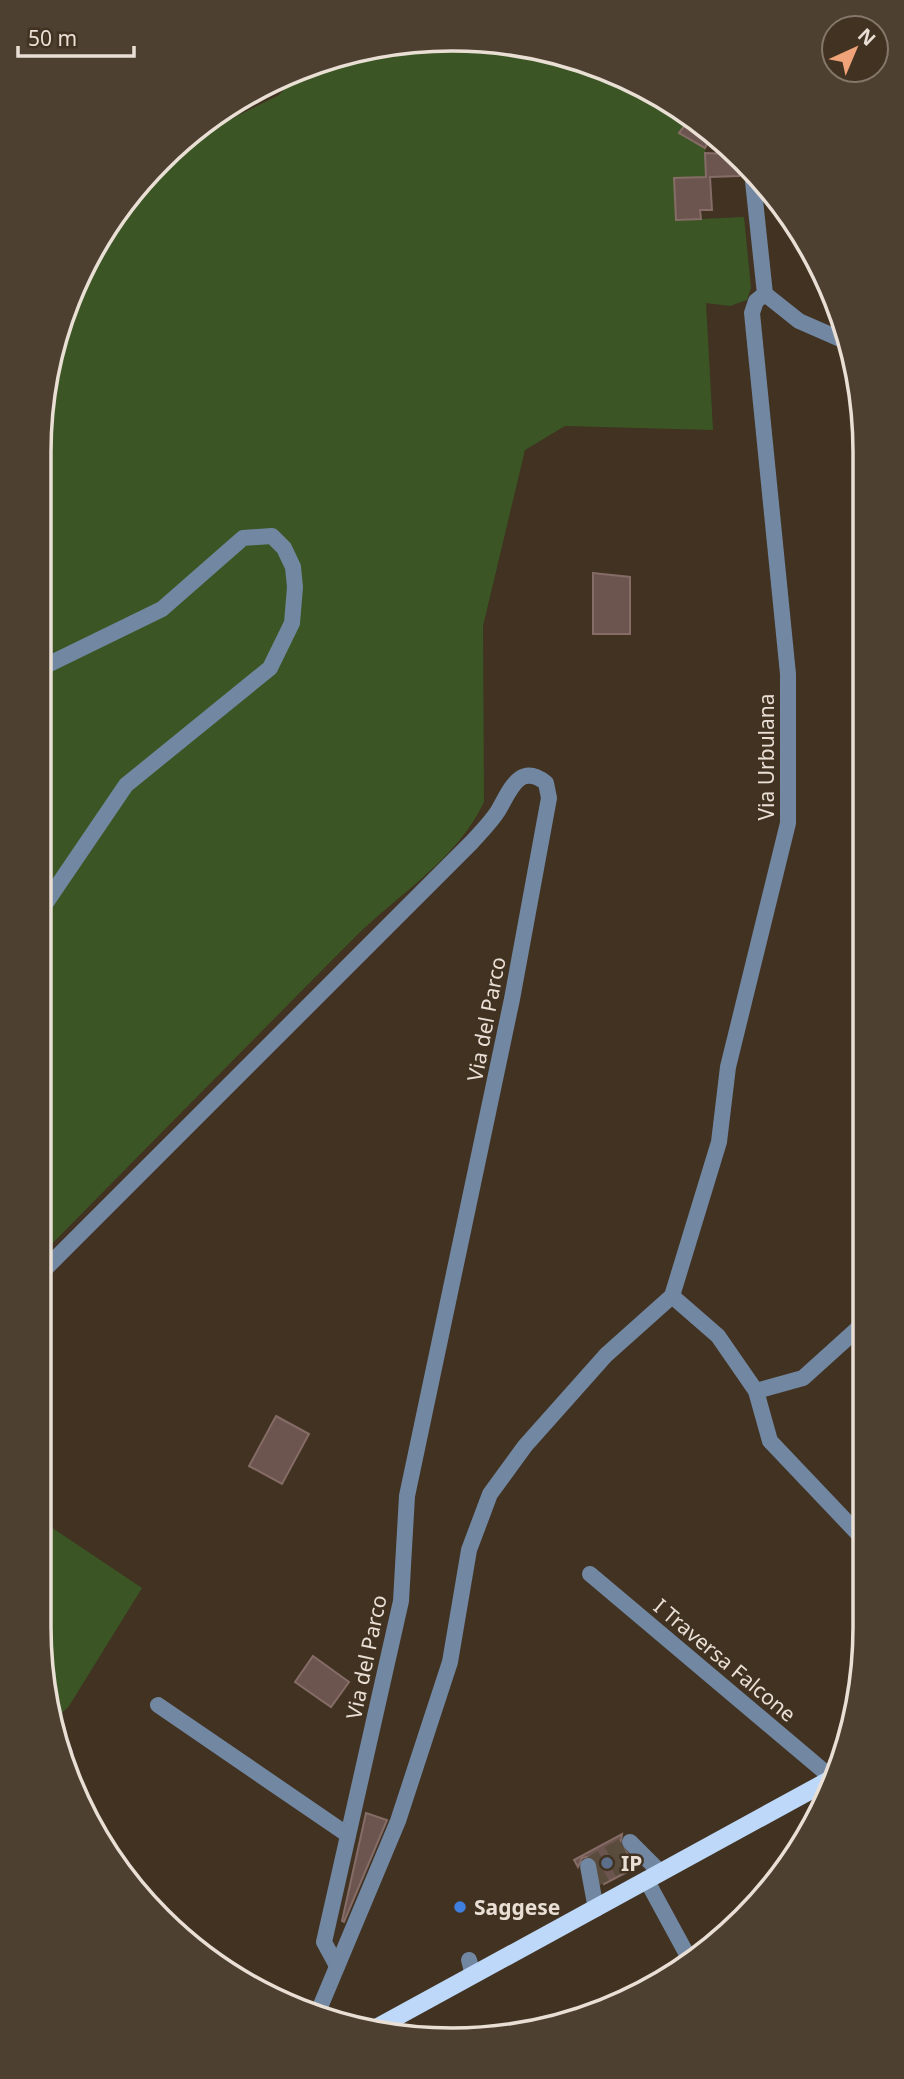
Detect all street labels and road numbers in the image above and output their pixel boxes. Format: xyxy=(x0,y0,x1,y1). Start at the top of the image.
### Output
street label: Via Urbulana xyxy=(752,693,780,821)
street label: Via del Parco xyxy=(460,954,512,1084)
street label: Via del Parco xyxy=(339,1592,393,1722)
street label: I Traversa Falcone xyxy=(648,1592,802,1728)

